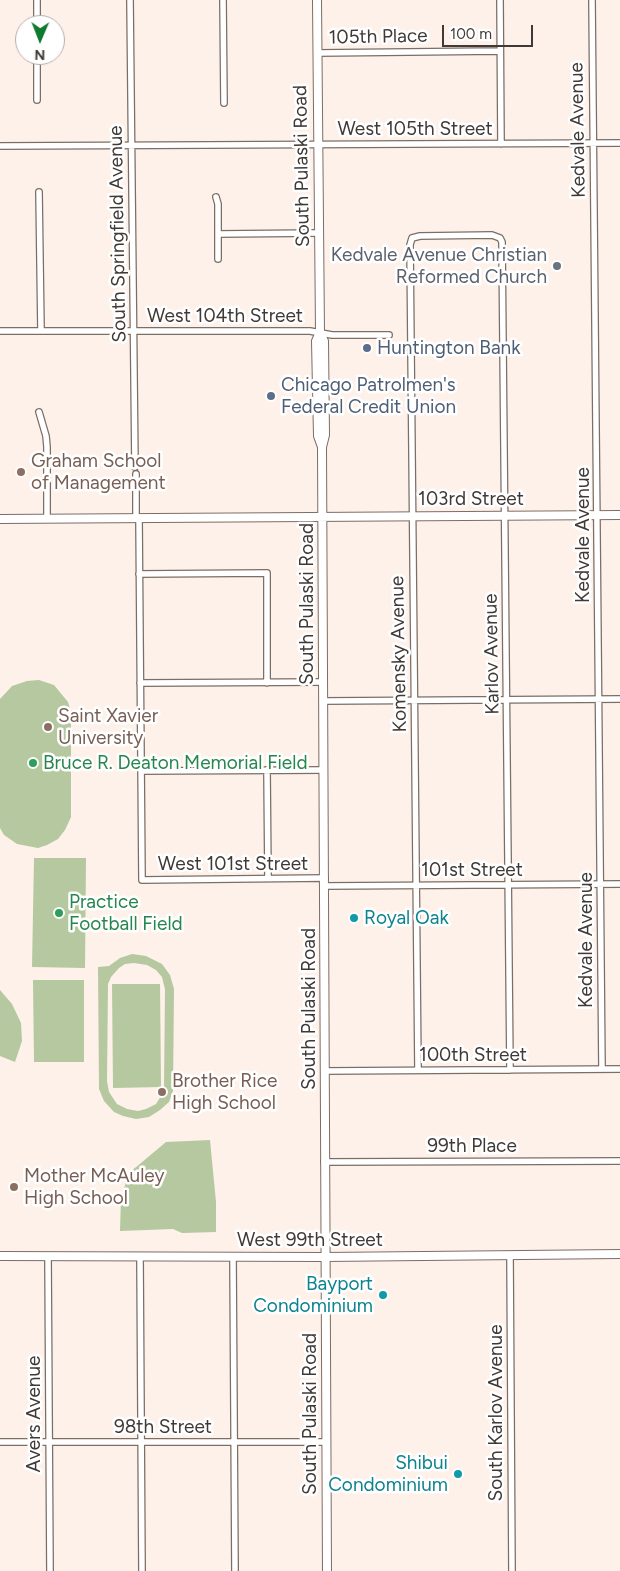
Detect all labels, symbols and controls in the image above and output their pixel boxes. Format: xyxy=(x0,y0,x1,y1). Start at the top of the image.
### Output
north arrow xyxy=(15,15,65,65)
scale bar xyxy=(445,15,536,47)
street label: 105th Place xyxy=(328,25,428,49)
text: 100 m xyxy=(450,25,492,43)
text: N xyxy=(34,46,45,63)
street label: Kedvale Avenue xyxy=(565,62,591,198)
street label: South Pulaski Road xyxy=(289,85,315,247)
street label: West 105th Street xyxy=(337,118,493,140)
street label: South Springfield Avenue xyxy=(105,125,131,343)
place label: Kedvale Avenue Christian Reformed Church xyxy=(331,244,547,288)
marker: Kedvale Avenue Christian Reformed Church xyxy=(551,260,563,272)
street label: West 104th Street xyxy=(147,305,303,327)
place label: Huntington Bank xyxy=(377,337,520,359)
marker: Huntington Bank xyxy=(361,342,373,354)
place label: Chicago Patrolmen's Federal Credit Union xyxy=(281,374,456,418)
marker: Chicago Patrolmen's Federal Credit Union xyxy=(265,390,277,402)
place label: Graham School of Management xyxy=(31,450,166,494)
marker: Graham School of Management xyxy=(15,466,27,478)
street label: Kedvale Avenue xyxy=(572,467,594,603)
street label: 103rd Street xyxy=(418,488,524,510)
street label: South Pulaski Road xyxy=(296,523,318,685)
street label: Komensky Avenue xyxy=(386,576,412,732)
street label: Karlov Avenue xyxy=(480,593,504,715)
place label: Saint Xavier University xyxy=(58,705,158,749)
marker: Saint Xavier University xyxy=(42,721,54,733)
place label: Bruce R. Deaton Memorial Field xyxy=(43,752,308,774)
marker: Bruce R. Deaton Memorial Field xyxy=(27,757,39,769)
street label: West 101st Street xyxy=(158,853,308,875)
street label: 101st Street xyxy=(421,859,523,881)
street label: Kedvale Avenue xyxy=(575,872,597,1008)
place label: Practice Football Field xyxy=(69,891,183,935)
marker: Practice Football Field xyxy=(53,907,65,919)
place label: Royal Oak xyxy=(364,907,449,929)
marker: Royal Oak xyxy=(348,912,360,924)
street label: South Pulaski Road xyxy=(298,928,320,1090)
street label: 100th Street xyxy=(419,1044,527,1066)
place label: Brother Rice High School xyxy=(172,1070,277,1114)
marker: Brother Rice High School xyxy=(156,1086,168,1098)
street label: 99th Place xyxy=(427,1135,517,1157)
place label: Mother McAuley High School xyxy=(24,1165,164,1209)
marker: Mother McAuley High School xyxy=(8,1181,20,1193)
street label: West 99th Street xyxy=(237,1229,383,1251)
place label: Bayport Condominium xyxy=(253,1273,373,1317)
marker: Bayport Condominium xyxy=(377,1289,389,1301)
street label: South Karlov Avenue xyxy=(485,1324,507,1502)
street label: South Pulaski Road xyxy=(299,1333,321,1495)
street label: Avers Avenue xyxy=(23,1356,45,1472)
street label: 98th Street xyxy=(114,1416,212,1438)
place label: Shibui Condominium xyxy=(328,1452,448,1496)
marker: Shibui Condominium xyxy=(452,1468,464,1480)

